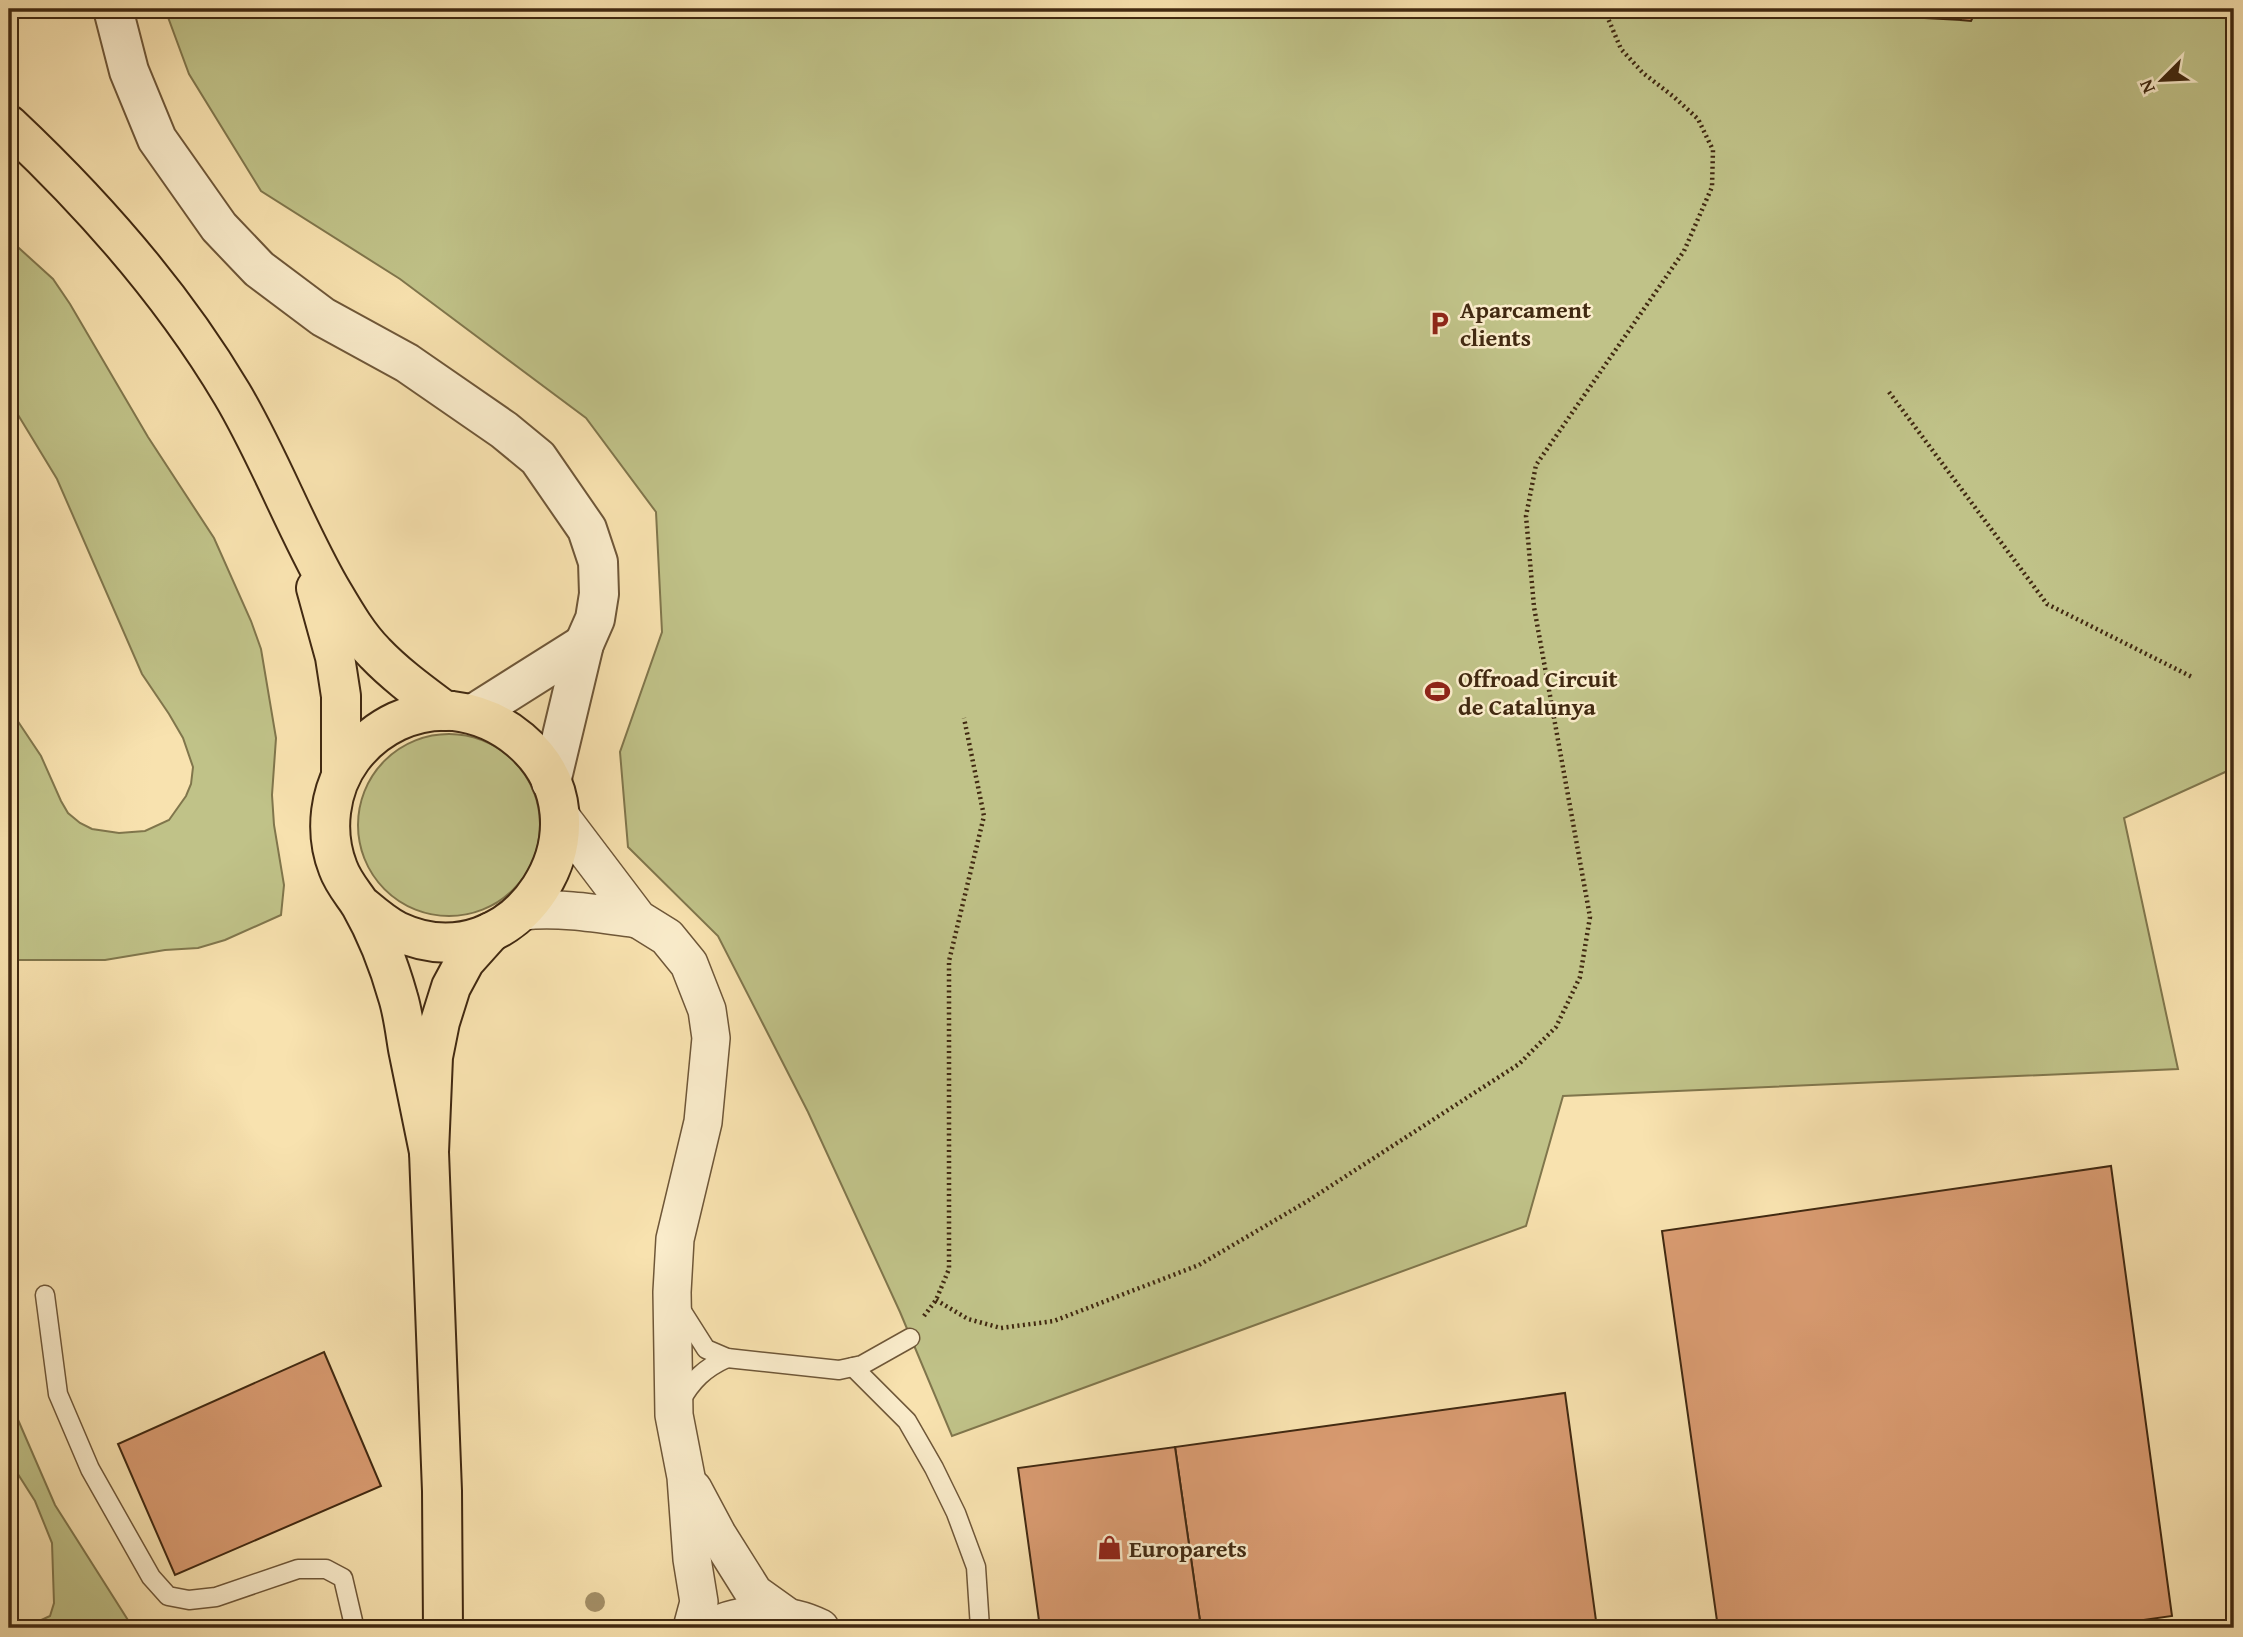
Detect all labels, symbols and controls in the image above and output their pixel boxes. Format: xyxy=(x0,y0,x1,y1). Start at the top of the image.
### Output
north arrow xyxy=(2128,46,2198,116)
text: N xyxy=(2131,75,2162,98)
place label: Aparcament clients xyxy=(1460,292,1591,355)
parking icon: Aparcament clients xyxy=(1426,309,1454,337)
place label: Offroad Circuit de Catalunya xyxy=(1458,661,1618,724)
sports icon: Offroad Circuit de Catalunya xyxy=(1424,678,1452,706)
place label: Europarets xyxy=(1129,1531,1247,1566)
shop icon: Europarets xyxy=(1095,1534,1123,1562)

